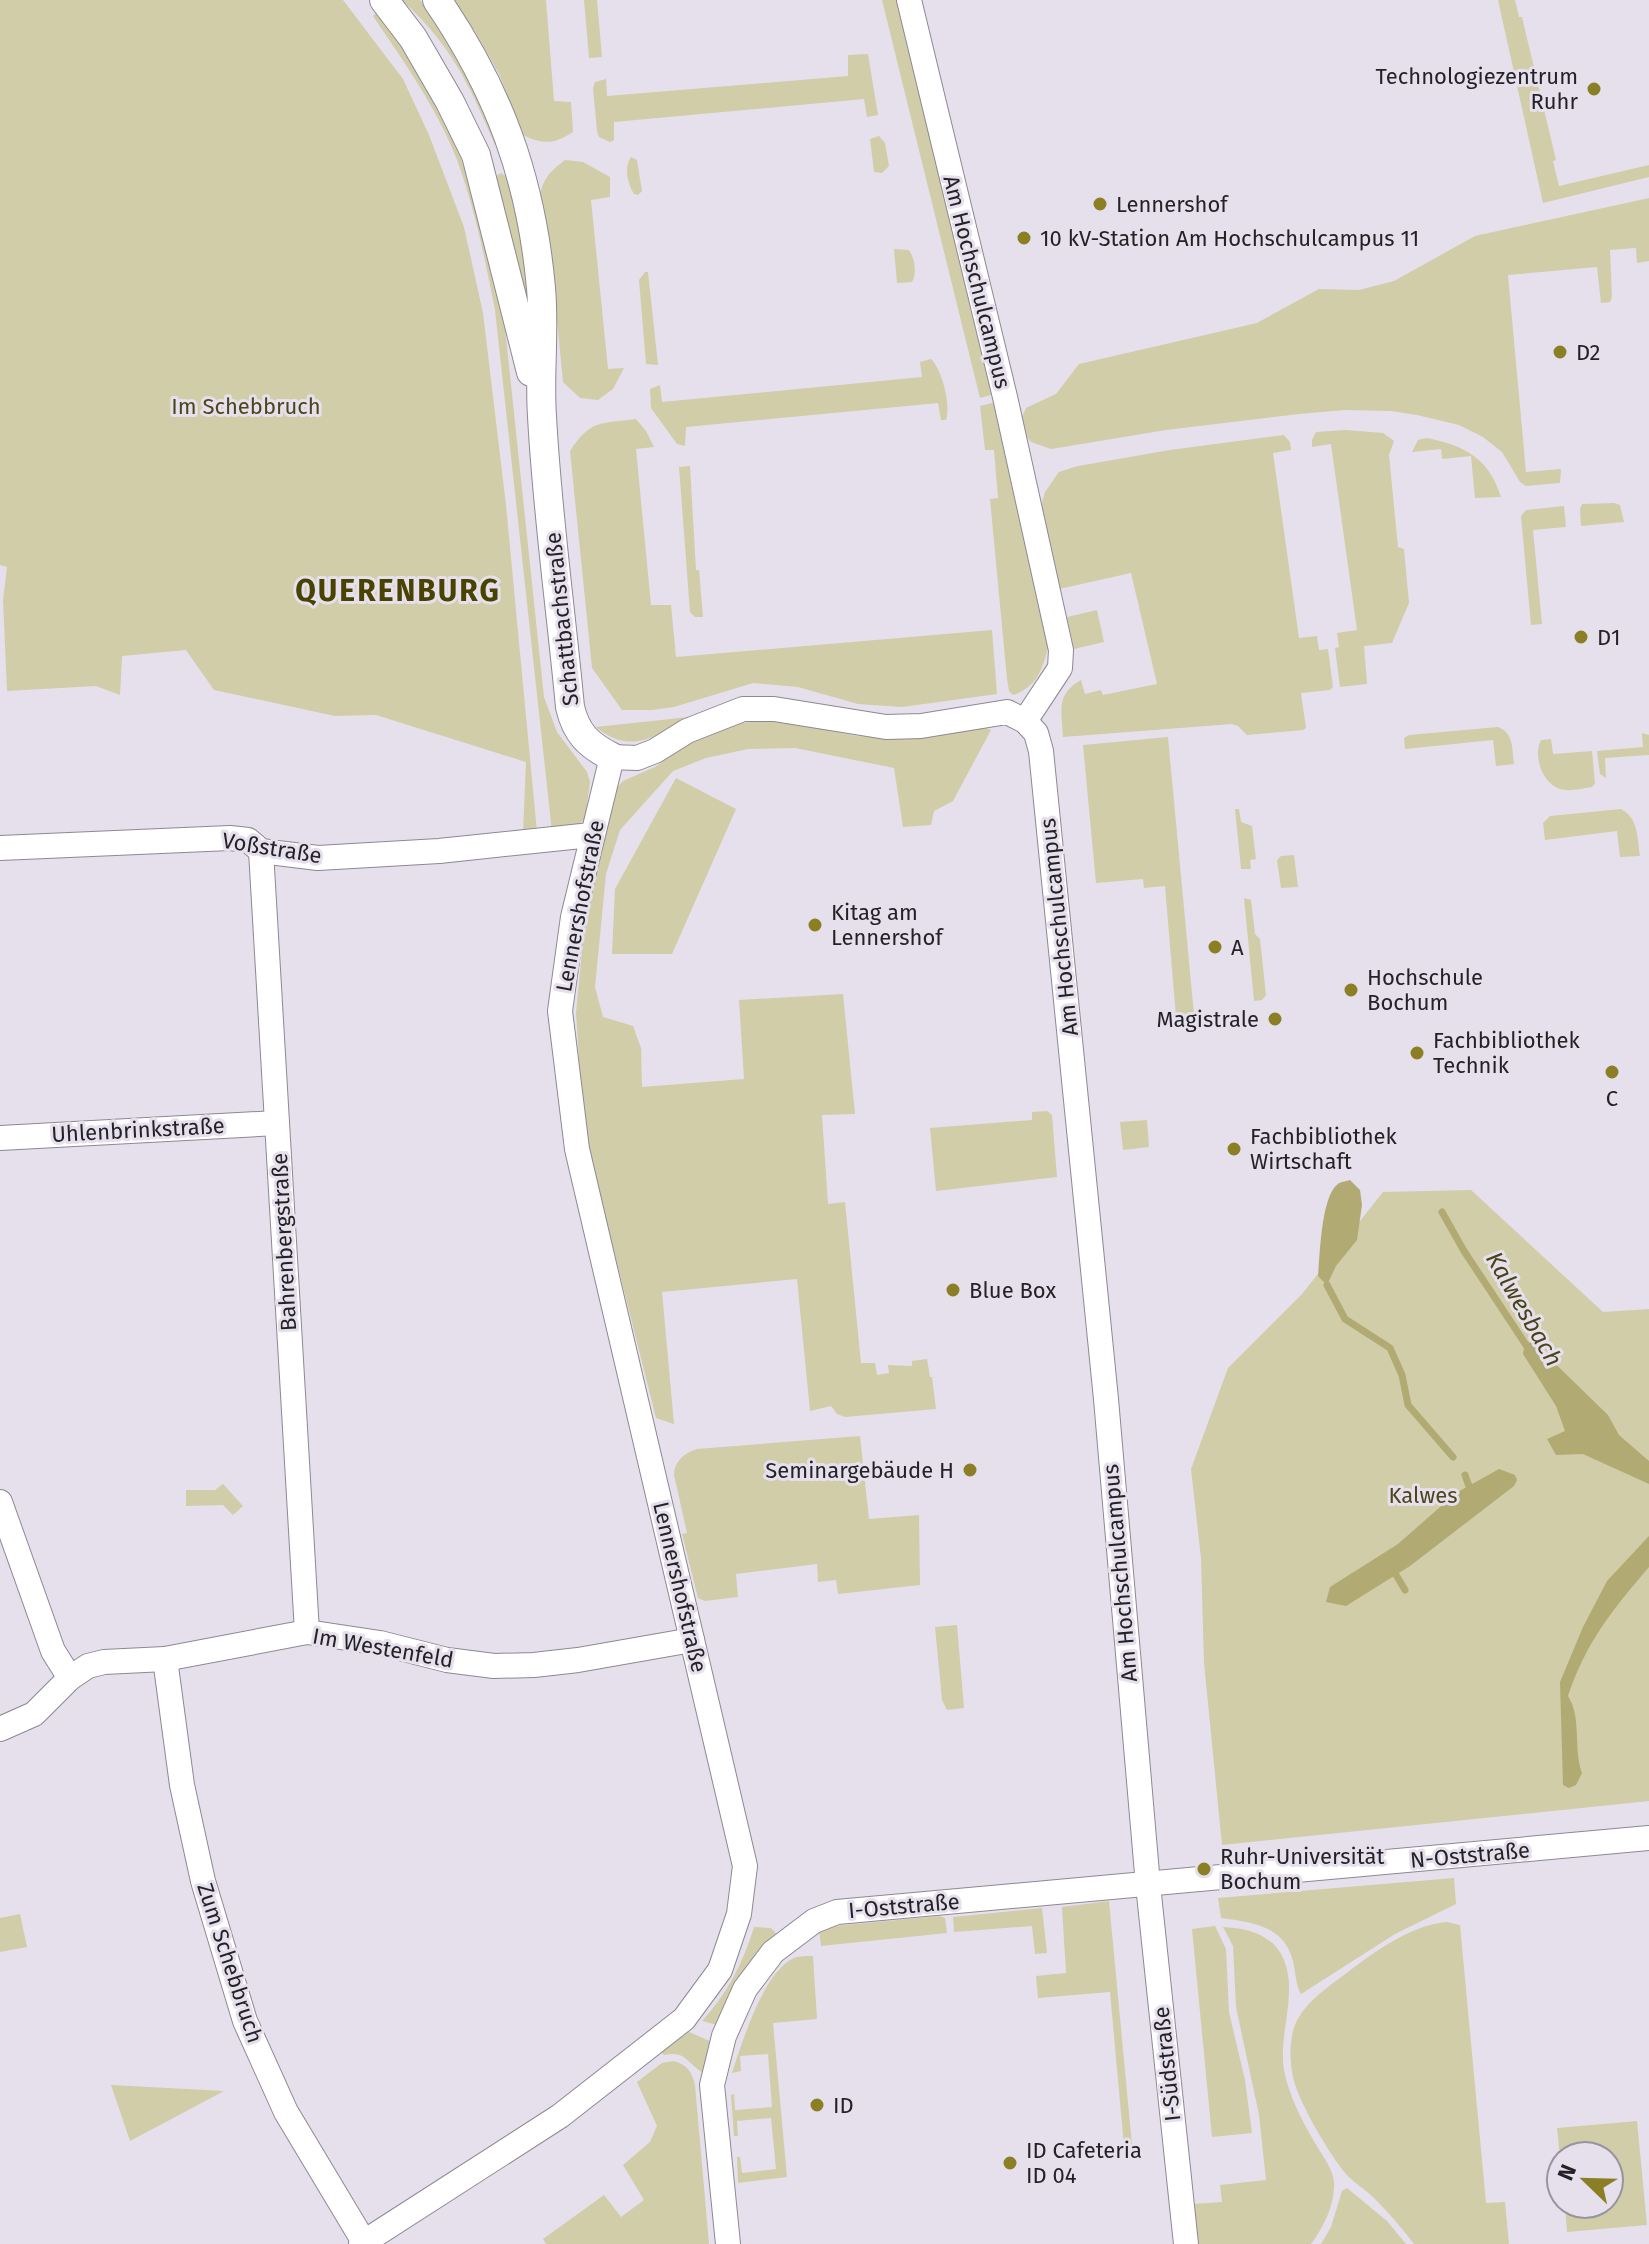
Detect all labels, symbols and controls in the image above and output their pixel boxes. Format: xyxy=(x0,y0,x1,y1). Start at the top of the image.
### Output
place label: Technologiezentrum Ruhr xyxy=(1376,63,1579,115)
marker: Technologiezentrum Ruhr xyxy=(1585,80,1603,98)
street label: Am Hochschulcampus xyxy=(937,173,1017,391)
place label: Lennershof xyxy=(1116,191,1229,218)
marker: Lennershof xyxy=(1091,195,1109,213)
place label: 10 kV-Station Am Hochschulcampus 11 xyxy=(1040,225,1419,252)
marker: 10 kV-Station Am Hochschulcampus 11 xyxy=(1015,229,1033,247)
place label: D2 xyxy=(1576,339,1601,366)
marker: D2 xyxy=(1551,343,1569,361)
park label: Im Schebbruch xyxy=(171,393,321,420)
street label: Schattbachstraße xyxy=(539,531,585,707)
district label: QUERENBURG xyxy=(295,573,501,609)
place label: D1 xyxy=(1597,624,1620,651)
marker: D1 xyxy=(1572,628,1590,646)
street label: Am Hochschulcampus xyxy=(1034,817,1084,1037)
street label: Lennershofstraße xyxy=(550,818,610,994)
street label: Voßstraße xyxy=(220,827,324,869)
place label: Kitag am Lennershof xyxy=(831,899,944,951)
marker: Kitag am Lennershof xyxy=(806,916,824,934)
place label: A xyxy=(1231,934,1244,961)
marker: A xyxy=(1206,938,1224,956)
place label: Hochschule Bochum xyxy=(1367,964,1483,1016)
marker: Hochschule Bochum xyxy=(1342,981,1360,999)
place label: Magistrale xyxy=(1156,1006,1259,1033)
marker: Magistrale xyxy=(1266,1010,1284,1028)
place label: Fachbibliothek Technik xyxy=(1433,1027,1581,1079)
marker: Fachbibliothek Technik xyxy=(1408,1044,1426,1062)
marker: C xyxy=(1603,1063,1621,1081)
place label: C xyxy=(1606,1085,1618,1112)
street label: Uhlenbrinkstraße xyxy=(51,1112,225,1148)
place label: Fachbibliothek Wirtschaft xyxy=(1250,1123,1398,1175)
marker: Fachbibliothek Wirtschaft xyxy=(1225,1140,1243,1158)
street label: Bahrenbergstraße xyxy=(266,1152,302,1332)
water label: Kalwesbach xyxy=(1480,1247,1568,1371)
place label: Blue Box xyxy=(969,1277,1056,1304)
marker: Blue Box xyxy=(944,1281,962,1299)
place label: Seminargebäude H xyxy=(765,1457,954,1484)
marker: Seminargebäude H xyxy=(961,1461,979,1479)
street label: Am Hochschulcampus xyxy=(1097,1463,1143,1683)
park label: Kalwes xyxy=(1388,1482,1458,1509)
street label: Lennershofstraße xyxy=(647,1499,713,1675)
street label: Im Westenfeld xyxy=(310,1622,456,1674)
street label: N-Oststraße xyxy=(1409,1836,1531,1874)
place label: Ruhr-Universität Bochum xyxy=(1220,1843,1384,1895)
marker: Ruhr-Universität Bochum xyxy=(1195,1860,1213,1878)
street label: Zum Schebbruch xyxy=(191,1880,269,2046)
street label: I-Oststraße xyxy=(847,1888,961,1924)
street label: I-Südstraße xyxy=(1148,2005,1186,2123)
place label: ID xyxy=(833,2092,854,2119)
marker: ID xyxy=(808,2096,826,2114)
place label: ID Cafeteria ID 04 xyxy=(1026,2137,1142,2189)
north arrow xyxy=(1545,2140,1625,2220)
marker: ID Cafeteria ID 04 xyxy=(1001,2154,1019,2172)
text: N xyxy=(1552,2160,1582,2184)

